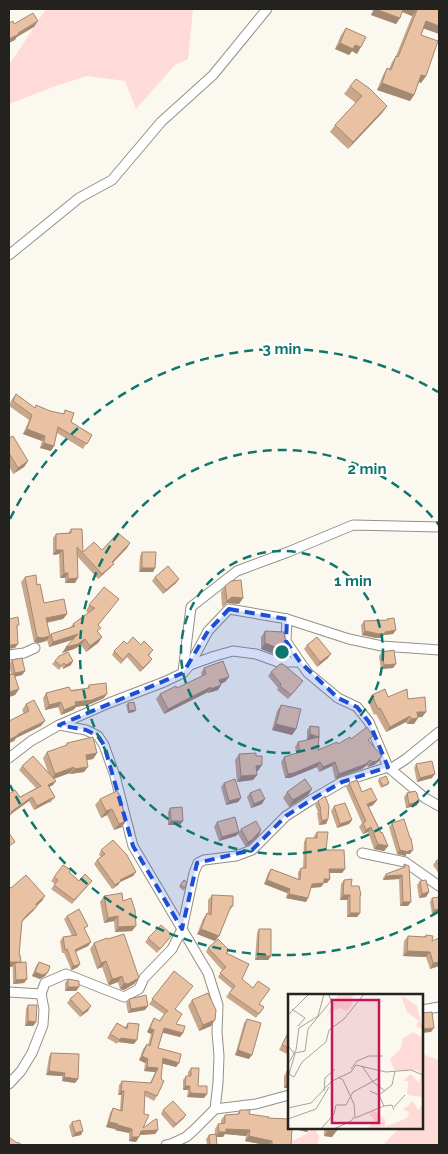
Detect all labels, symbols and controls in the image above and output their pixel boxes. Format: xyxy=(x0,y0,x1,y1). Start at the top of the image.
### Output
text: 3 min xyxy=(263,340,301,358)
text: 2 min xyxy=(348,460,386,478)
text: 1 min xyxy=(334,572,372,590)
centre of rings xyxy=(273,643,291,661)
inset map xyxy=(288,994,423,1129)

